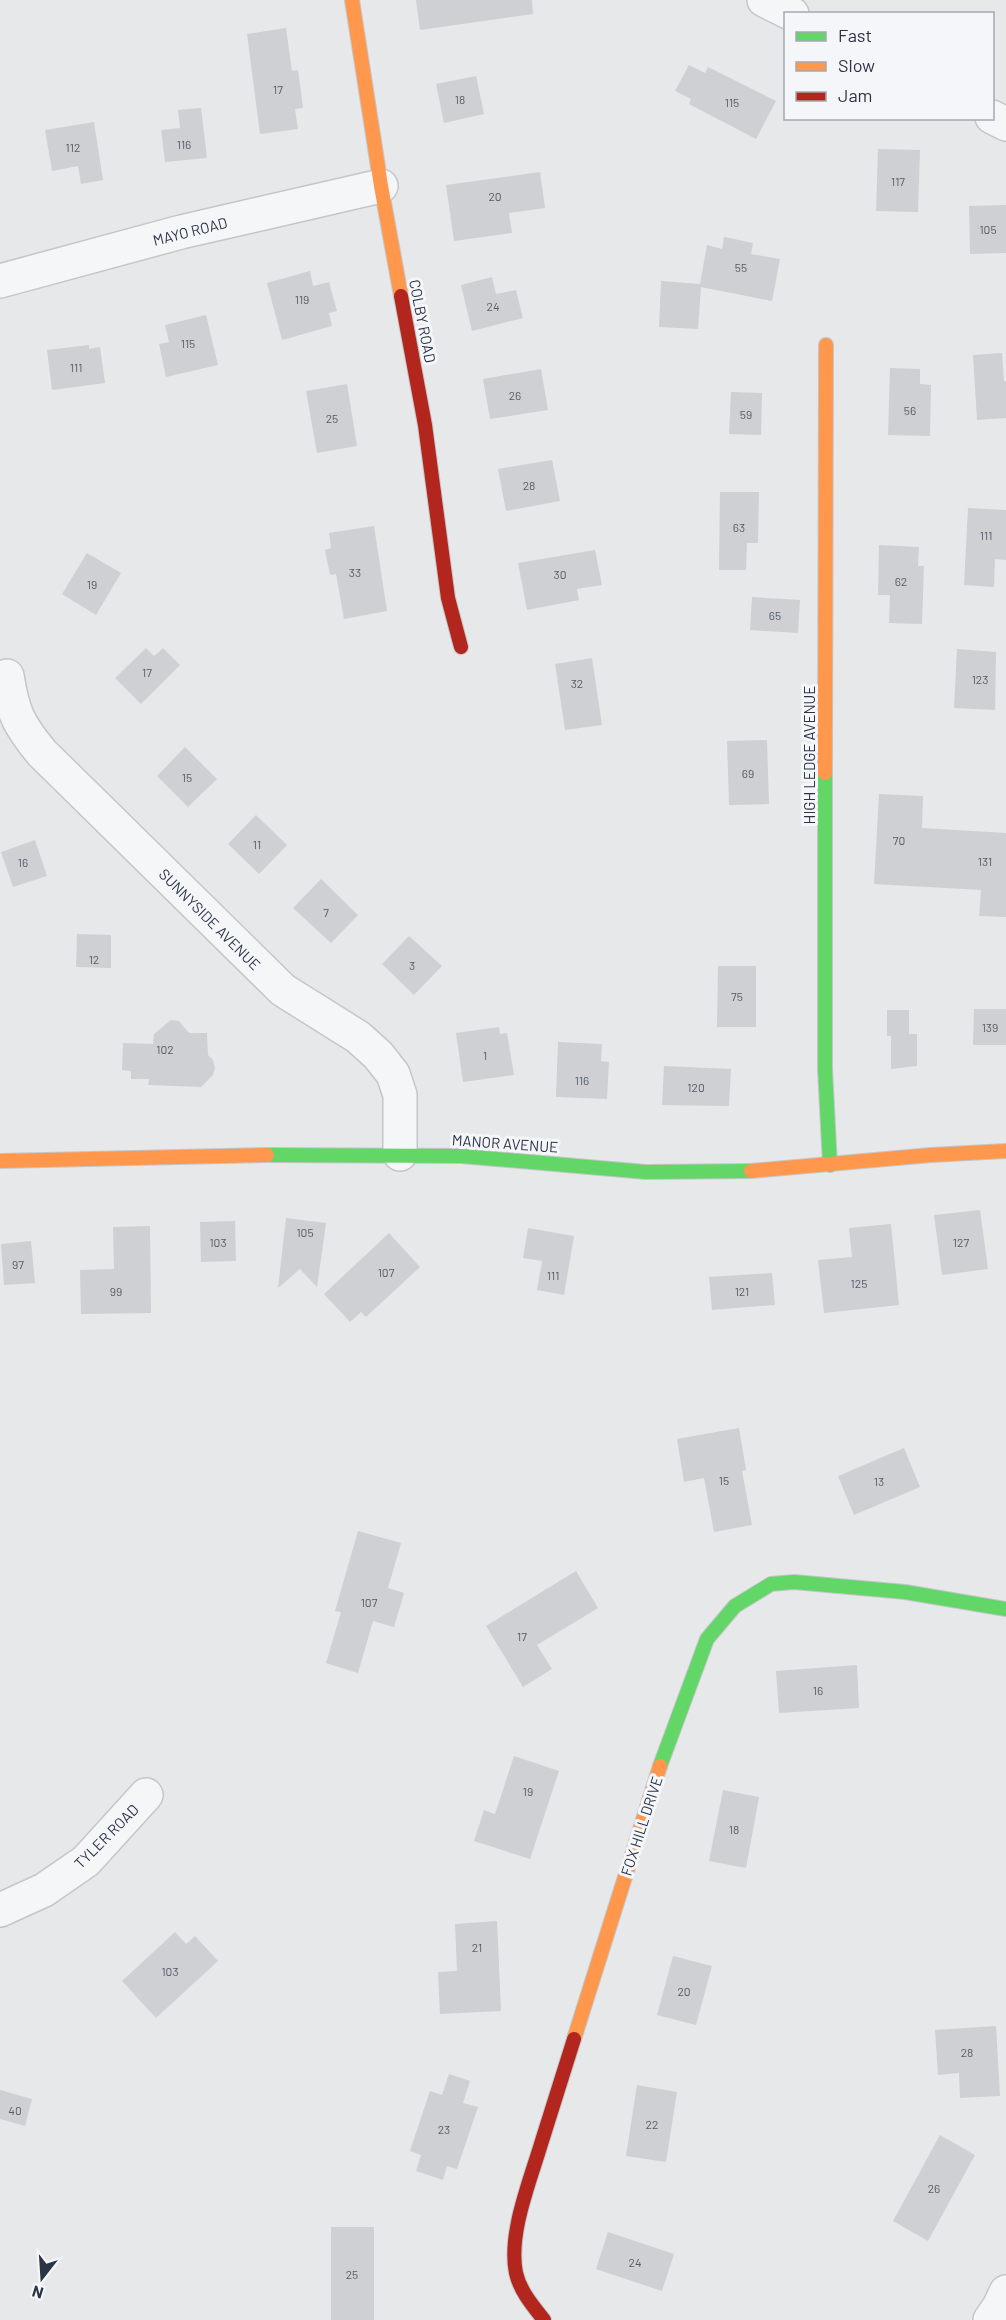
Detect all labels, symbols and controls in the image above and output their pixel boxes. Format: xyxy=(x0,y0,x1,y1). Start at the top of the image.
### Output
legend xyxy=(784,12,994,120)
text: Fast xyxy=(838,24,872,46)
text: Slow xyxy=(838,54,875,76)
house number: 17 xyxy=(273,82,283,96)
text: Jam xyxy=(838,84,872,106)
house number: 18 xyxy=(455,92,465,106)
house number: 115 xyxy=(725,95,739,109)
house number: 116 xyxy=(177,137,191,151)
house number: 112 xyxy=(66,140,80,154)
house number: 117 xyxy=(891,174,905,188)
house number: 20 xyxy=(488,189,502,203)
street label: MAYO ROAD xyxy=(151,213,229,249)
house number: 105 xyxy=(979,222,997,236)
house number: 55 xyxy=(735,260,747,274)
street label: COLBY ROAD xyxy=(406,278,440,364)
house number: 119 xyxy=(295,292,309,306)
house number: 24 xyxy=(486,299,500,313)
house number: 115 xyxy=(181,336,195,350)
house number: 111 xyxy=(70,360,82,374)
house number: 26 xyxy=(509,388,521,402)
house number: 56 xyxy=(904,403,916,417)
house number: 59 xyxy=(740,407,752,421)
house number: 25 xyxy=(326,411,338,425)
house number: 28 xyxy=(523,478,535,492)
house number: 63 xyxy=(733,520,745,534)
house number: 111 xyxy=(980,528,992,542)
house number: 33 xyxy=(349,565,361,579)
house number: 30 xyxy=(554,567,566,581)
house number: 62 xyxy=(895,574,907,588)
house number: 19 xyxy=(87,577,97,591)
house number: 65 xyxy=(769,608,781,622)
house number: 17 xyxy=(142,665,152,679)
house number: 123 xyxy=(972,672,988,686)
house number: 32 xyxy=(571,676,583,690)
street label: HIGH LEDGE AVENUE xyxy=(800,686,818,824)
house number: 69 xyxy=(742,766,754,780)
house number: 15 xyxy=(182,770,192,784)
house number: 70 xyxy=(893,833,905,847)
house number: 11 xyxy=(253,837,261,851)
house number: 131 xyxy=(978,854,992,868)
house number: 16 xyxy=(18,855,28,869)
street label: SUNNYSIDE AVENUE xyxy=(156,865,264,973)
house number: 7 xyxy=(323,905,329,919)
house number: 12 xyxy=(89,952,99,966)
house number: 3 xyxy=(409,958,415,972)
house number: 75 xyxy=(731,989,743,1003)
house number: 139 xyxy=(982,1020,998,1034)
house number: 102 xyxy=(156,1042,174,1056)
house number: 1 xyxy=(483,1048,487,1062)
house number: 116 xyxy=(575,1073,589,1087)
house number: 120 xyxy=(687,1080,705,1094)
street label: MANOR AVENUE xyxy=(451,1130,559,1156)
house number: 105 xyxy=(296,1225,314,1239)
house number: 103 xyxy=(209,1235,227,1249)
house number: 127 xyxy=(953,1235,969,1249)
house number: 97 xyxy=(12,1257,24,1271)
house number: 107 xyxy=(378,1265,395,1279)
house number: 111 xyxy=(547,1268,559,1282)
house number: 125 xyxy=(851,1276,867,1290)
house number: 99 xyxy=(110,1284,122,1298)
house number: 121 xyxy=(735,1284,749,1298)
house number: 15 xyxy=(719,1473,729,1487)
house number: 13 xyxy=(874,1474,884,1488)
house number: 107 xyxy=(361,1595,378,1609)
house number: 17 xyxy=(517,1629,527,1643)
house number: 16 xyxy=(813,1683,823,1697)
street label: FOX HILL DRIVE xyxy=(616,1774,666,1878)
house number: 19 xyxy=(523,1784,533,1798)
street label: TYLER ROAD xyxy=(70,1800,142,1872)
house number: 18 xyxy=(729,1822,739,1836)
house number: 21 xyxy=(472,1940,482,1954)
house number: 103 xyxy=(161,1964,179,1978)
house number: 20 xyxy=(677,1984,691,1998)
house number: 28 xyxy=(961,2045,973,2059)
house number: 40 xyxy=(8,2103,22,2117)
house number: 22 xyxy=(646,2117,658,2131)
house number: 23 xyxy=(438,2122,450,2136)
house number: 26 xyxy=(928,2181,940,2195)
north arrow xyxy=(12,2248,72,2308)
house number: 24 xyxy=(628,2255,642,2269)
house number: 25 xyxy=(346,2267,358,2281)
text: N xyxy=(30,2282,45,2303)

